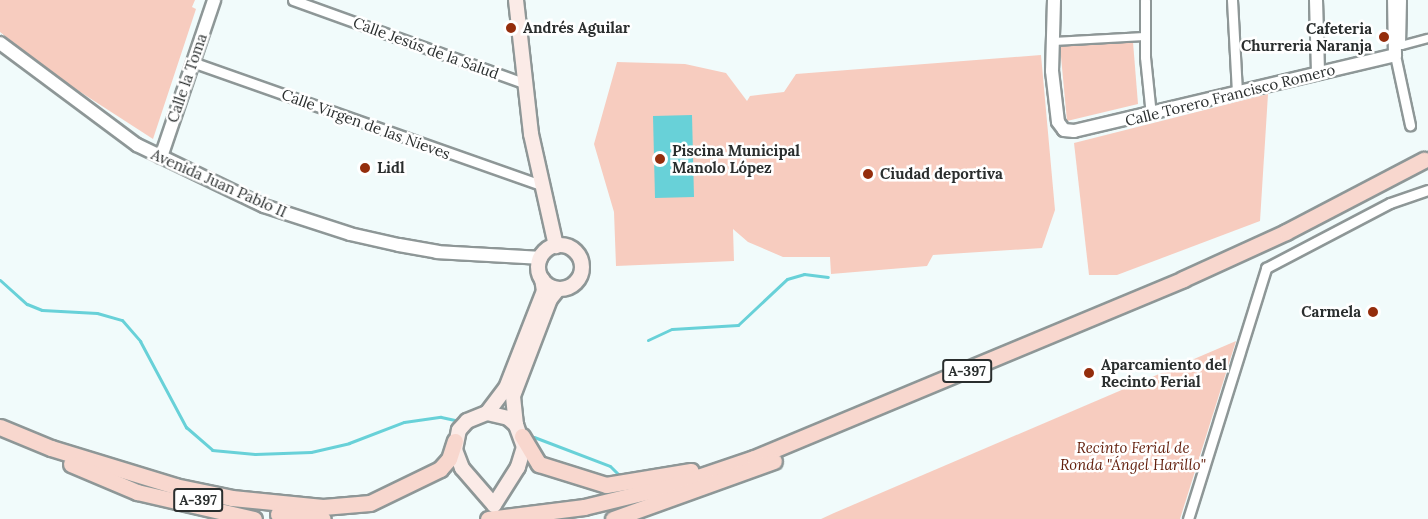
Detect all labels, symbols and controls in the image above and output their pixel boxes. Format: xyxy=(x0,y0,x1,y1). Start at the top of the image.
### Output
street label: Calle Jesús de la Salud xyxy=(351,13,501,83)
place label: Andrés Aguilar xyxy=(523,19,630,37)
place label: Cafeteria Churreria Naranja xyxy=(1241,19,1372,54)
marker: Andrés Aguilar xyxy=(504,21,518,35)
marker: Cafeteria Churreria Naranja xyxy=(1377,30,1391,44)
street label: Calle la Toma xyxy=(163,31,211,125)
street label: Calle Torero Francisco Romero xyxy=(1123,60,1337,130)
street label: Calle Virgen de las Nieves xyxy=(279,85,453,163)
place label: Piscina Municipal Manolo López xyxy=(672,141,800,176)
street label: Avenida Juan Pablo II xyxy=(148,145,290,221)
marker: Piscina Municipal Manolo López xyxy=(653,152,667,166)
place label: Lidl xyxy=(377,159,405,177)
marker: Lidl xyxy=(358,161,372,175)
place label: Ciudad deportiva xyxy=(880,165,1003,183)
marker: Ciudad deportiva xyxy=(861,167,875,181)
place label: Carmela xyxy=(1301,303,1361,321)
marker: Carmela xyxy=(1366,305,1380,319)
place label: Aparcamiento del Recinto Ferial xyxy=(1101,355,1227,390)
road number: A-397 xyxy=(942,360,992,382)
marker: Aparcamiento del Recinto Ferial xyxy=(1082,366,1096,380)
park label: Recinto Ferial de Ronda "Ángel Harillo" xyxy=(1060,438,1206,473)
road number: A-397 xyxy=(172,489,224,511)

